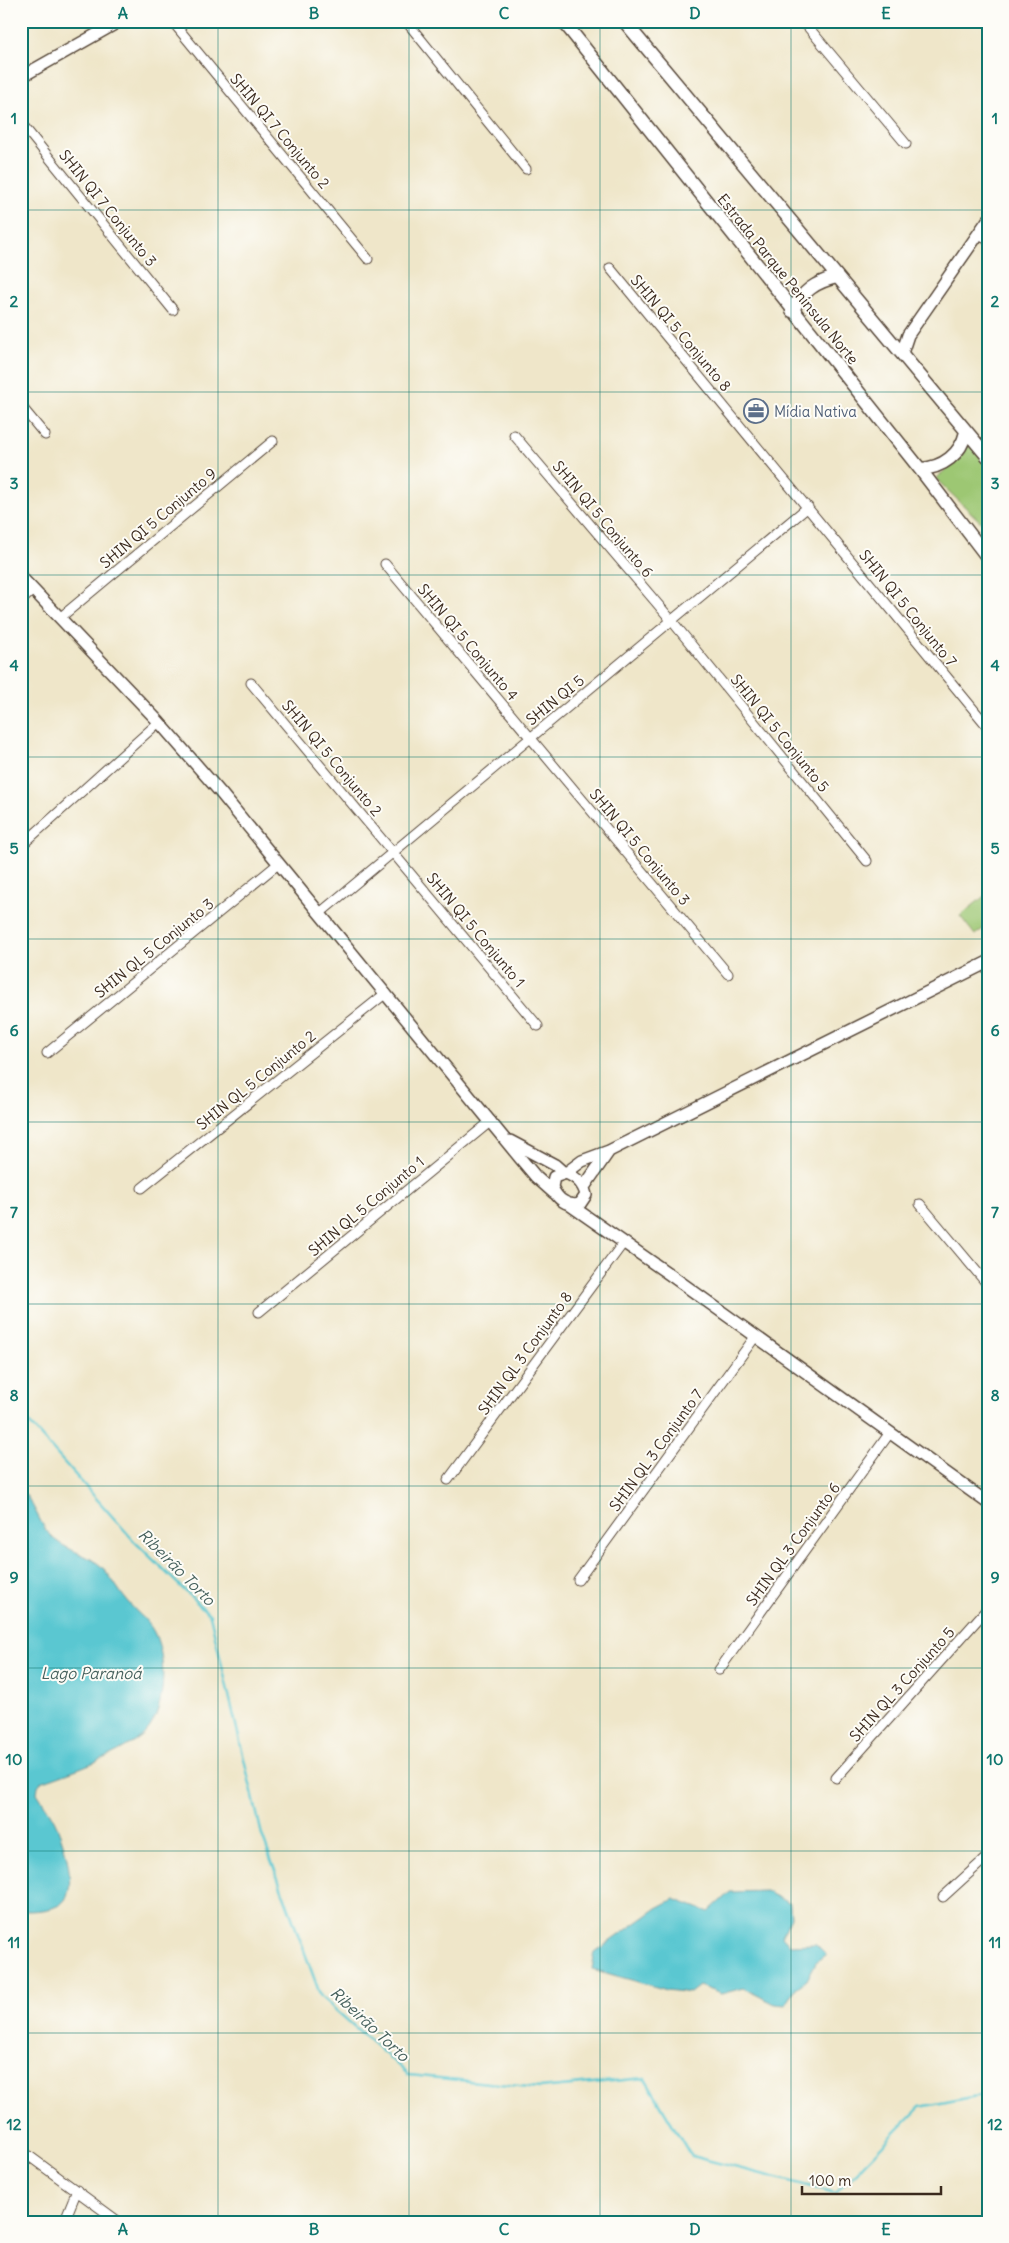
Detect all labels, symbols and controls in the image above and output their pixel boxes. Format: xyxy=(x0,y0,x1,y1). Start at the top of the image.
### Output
text: A xyxy=(118,3,128,23)
text: B xyxy=(309,3,320,23)
text: C xyxy=(499,3,510,23)
text: D xyxy=(689,3,701,23)
text: E xyxy=(881,3,891,23)
street label: SHIN QI 7 Conjunto 2 xyxy=(226,70,334,192)
text: 1 xyxy=(11,108,17,128)
text: 1 xyxy=(992,108,998,128)
street label: SHIN QI 7 Conjunto 3 xyxy=(55,146,161,270)
street label: Estrada Parque Península Norte xyxy=(713,190,863,368)
street label: SHIN QI 5 Conjunto 8 xyxy=(627,271,735,395)
text: 2 xyxy=(10,291,19,311)
text: 2 xyxy=(991,291,1000,311)
office icon: Mídia Nativa xyxy=(743,398,769,424)
place label: Mídia Nativa xyxy=(774,402,857,421)
street label: SHIN QI 5 Conjunto 6 xyxy=(549,457,657,581)
street label: SHIN QI 5 Conjunto 9 xyxy=(96,464,220,572)
text: 3 xyxy=(9,473,19,493)
text: 3 xyxy=(990,473,1000,493)
street label: SHIN QI 5 Conjunto 7 xyxy=(855,546,961,670)
street label: SHIN QI 5 Conjunto 4 xyxy=(414,580,522,704)
text: 4 xyxy=(9,655,19,675)
text: 4 xyxy=(990,655,1000,675)
street label: SHIN QI 5 Conjunto 5 xyxy=(727,670,833,796)
street label: SHIN QI 5 xyxy=(522,671,588,729)
street label: SHIN QI 5 Conjunto 2 xyxy=(278,696,386,820)
street label: SHIN QI 5 Conjunto 3 xyxy=(586,785,694,909)
text: 5 xyxy=(9,838,19,858)
text: 5 xyxy=(990,838,1000,858)
street label: SHIN QI 5 Conjunto 1 xyxy=(423,869,529,991)
street label: SHIN QL 5 Conjunto 3 xyxy=(91,894,217,1002)
text: 6 xyxy=(9,1020,19,1040)
text: 6 xyxy=(990,1020,1000,1040)
street label: SHIN QL 5 Conjunto 2 xyxy=(193,1026,319,1134)
street label: SHIN QL 5 Conjunto 1 xyxy=(304,1152,428,1260)
text: 7 xyxy=(10,1202,18,1222)
text: 7 xyxy=(991,1202,999,1222)
street label: SHIN QL 3 Conjunto 8 xyxy=(474,1288,576,1418)
text: 8 xyxy=(9,1385,19,1405)
street label: SHIN QL 3 Conjunto 7 xyxy=(605,1385,707,1515)
text: 8 xyxy=(990,1385,1000,1405)
street label: SHIN QL 3 Conjunto 6 xyxy=(742,1479,844,1609)
water label: Ribeirão Torto xyxy=(134,1524,220,1610)
text: 9 xyxy=(9,1567,19,1587)
text: 9 xyxy=(990,1567,1000,1587)
street label: SHIN QL 3 Conjunto 5 xyxy=(845,1623,959,1745)
water label: Lago Paranoá xyxy=(41,1663,142,1683)
text: 10 xyxy=(6,1749,22,1769)
text: 10 xyxy=(987,1749,1003,1769)
text: 11 xyxy=(8,1932,20,1952)
text: 11 xyxy=(989,1932,1001,1952)
water label: Ribeirão Torto xyxy=(327,1983,414,2066)
text: 12 xyxy=(6,2114,22,2134)
text: 12 xyxy=(987,2114,1003,2134)
scale bar xyxy=(802,2163,940,2195)
text: 100 m xyxy=(809,2171,851,2190)
text: A xyxy=(118,2219,128,2239)
text: B xyxy=(309,2219,320,2239)
text: C xyxy=(499,2219,510,2239)
text: D xyxy=(689,2219,701,2239)
text: E xyxy=(881,2219,891,2239)

